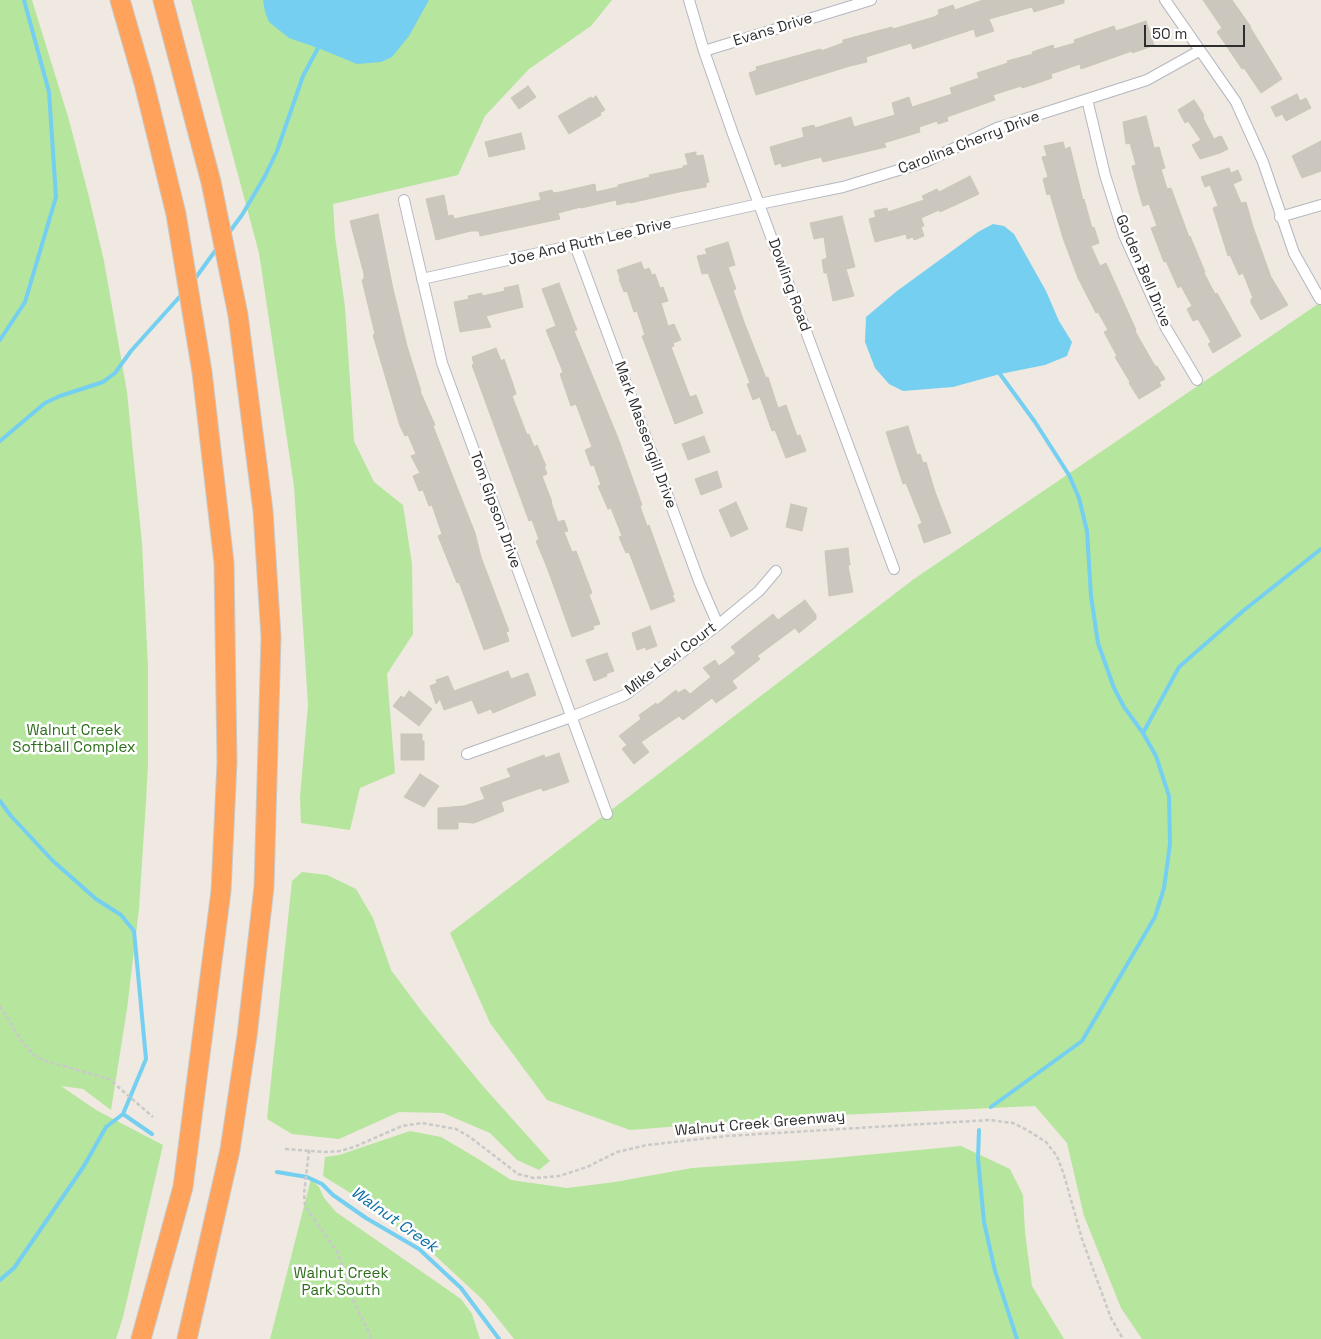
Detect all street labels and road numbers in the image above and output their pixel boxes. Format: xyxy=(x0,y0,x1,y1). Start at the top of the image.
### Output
street label: Evans Drive xyxy=(731,9,815,51)
street label: Carolina Cherry Drive xyxy=(896,108,1042,178)
street label: Golden Bell Drive xyxy=(1111,212,1175,330)
street label: Joe And Ruth Lee Drive xyxy=(507,214,673,270)
street label: Dowling Road xyxy=(764,236,814,334)
street label: Mark Massengill Drive xyxy=(610,359,680,511)
street label: Tom Gipson Drive xyxy=(466,449,524,571)
street label: Mike Levi Court xyxy=(622,619,720,699)
street label: Walnut Creek Greenway xyxy=(674,1108,846,1140)

